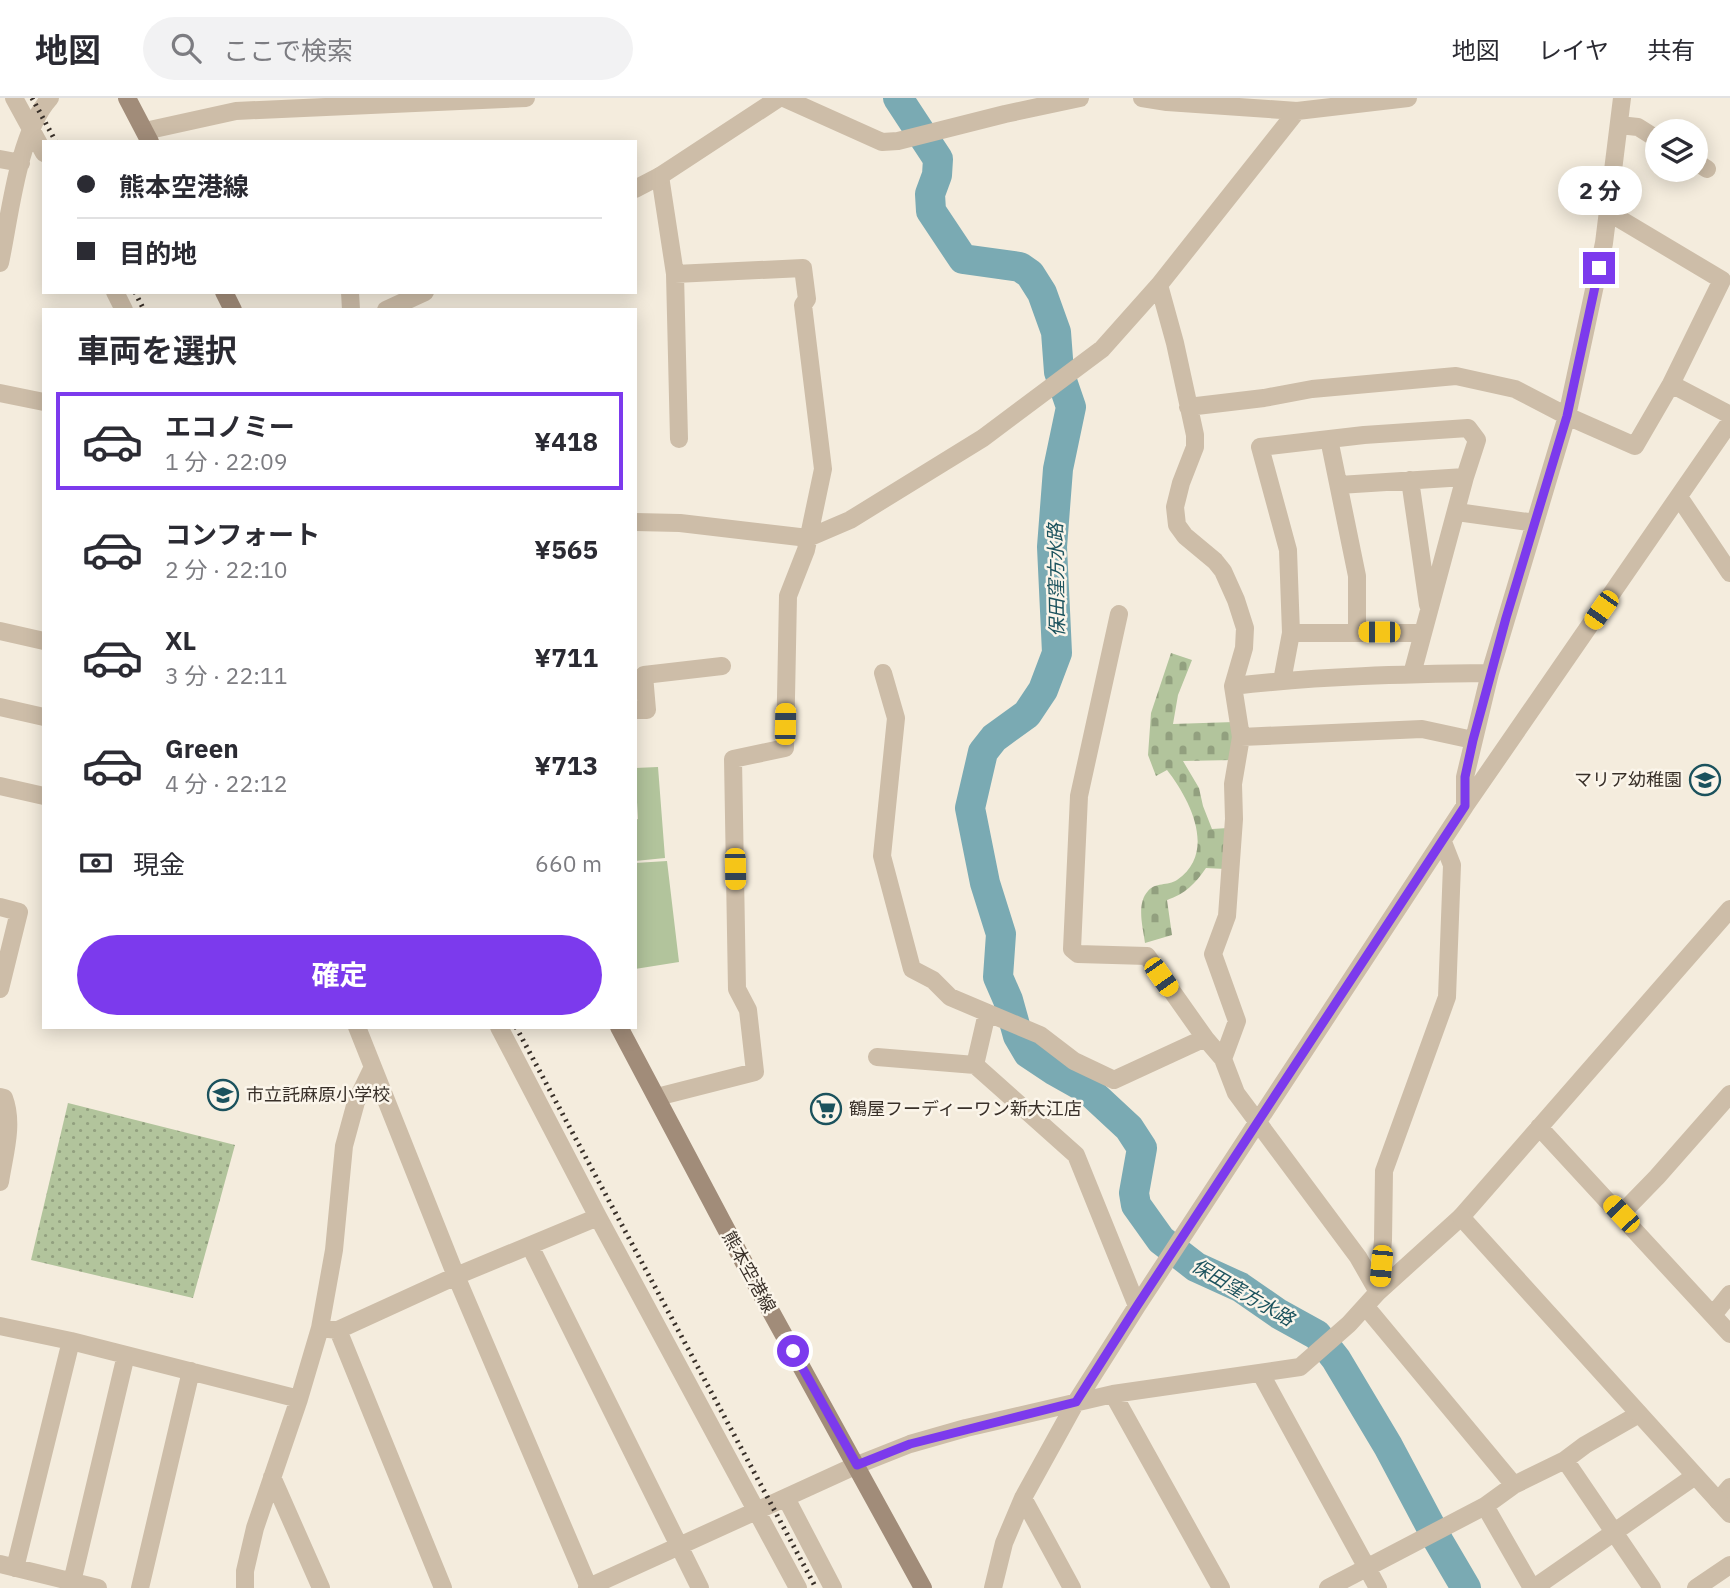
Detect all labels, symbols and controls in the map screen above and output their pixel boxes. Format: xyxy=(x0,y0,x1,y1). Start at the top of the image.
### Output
search box xyxy=(143,17,633,80)
text: 地図 xyxy=(35,28,101,71)
icon: search xyxy=(167,29,205,67)
text: ここで検索 xyxy=(223,33,353,67)
text: 地図 xyxy=(1452,34,1500,66)
text: レイヤ xyxy=(1538,34,1609,66)
text: 共有 xyxy=(1647,34,1695,66)
map controls xyxy=(1645,119,1708,182)
button: layers xyxy=(1645,119,1708,182)
callout: 2 分 xyxy=(1557,166,1641,216)
text: 熊本空港線 xyxy=(119,169,249,203)
text: 2 分 xyxy=(1579,175,1621,205)
text: 目的地 xyxy=(119,236,197,270)
route end xyxy=(1583,252,1615,284)
text: 車両を選択 xyxy=(77,329,237,371)
text: エコノミー xyxy=(165,409,295,443)
icon: car xyxy=(81,410,144,473)
text: ¥418 xyxy=(534,424,598,458)
text: 1 分 · 22:09 xyxy=(165,446,288,476)
text: コンフォート xyxy=(165,517,320,551)
icon: car xyxy=(81,518,144,581)
water label: 保田窪方水路 xyxy=(1043,521,1069,637)
text: ¥565 xyxy=(534,532,598,566)
text: 2 分 · 22:10 xyxy=(165,554,288,584)
car xyxy=(1581,587,1622,633)
car xyxy=(1359,622,1401,643)
text: XL xyxy=(165,623,196,657)
icon: car xyxy=(81,626,144,689)
text: ¥711 xyxy=(534,640,598,674)
text: 3 分 · 22:11 xyxy=(165,660,288,690)
car xyxy=(775,703,796,745)
text: Green xyxy=(165,731,239,765)
icon: car xyxy=(81,734,144,797)
text: ¥713 xyxy=(534,748,598,782)
school or university icon: マリア幼稚園 xyxy=(1688,763,1722,797)
text: 4 分 · 22:12 xyxy=(165,768,288,798)
place label: マリア幼稚園 xyxy=(1574,768,1682,791)
icon: cash xyxy=(77,844,115,882)
text: 現金 xyxy=(133,847,185,881)
text: 660 m xyxy=(535,848,602,878)
car xyxy=(725,848,746,890)
button: 確定 xyxy=(77,935,602,1015)
car xyxy=(1141,954,1182,1000)
school or university icon: 市立託麻原小学校 xyxy=(206,1078,240,1112)
place label: 市立託麻原小学校 xyxy=(246,1083,390,1106)
supermarket icon: 鶴屋フーディーワン新大江店 xyxy=(809,1092,843,1126)
place label: 鶴屋フーディーワン新大江店 xyxy=(849,1097,1082,1120)
car xyxy=(1599,1191,1644,1237)
street label: 熊本空港線 xyxy=(718,1227,781,1317)
car xyxy=(1369,1244,1394,1288)
water label: 保田窪方水路 xyxy=(1188,1253,1300,1332)
route start xyxy=(777,1335,809,1367)

